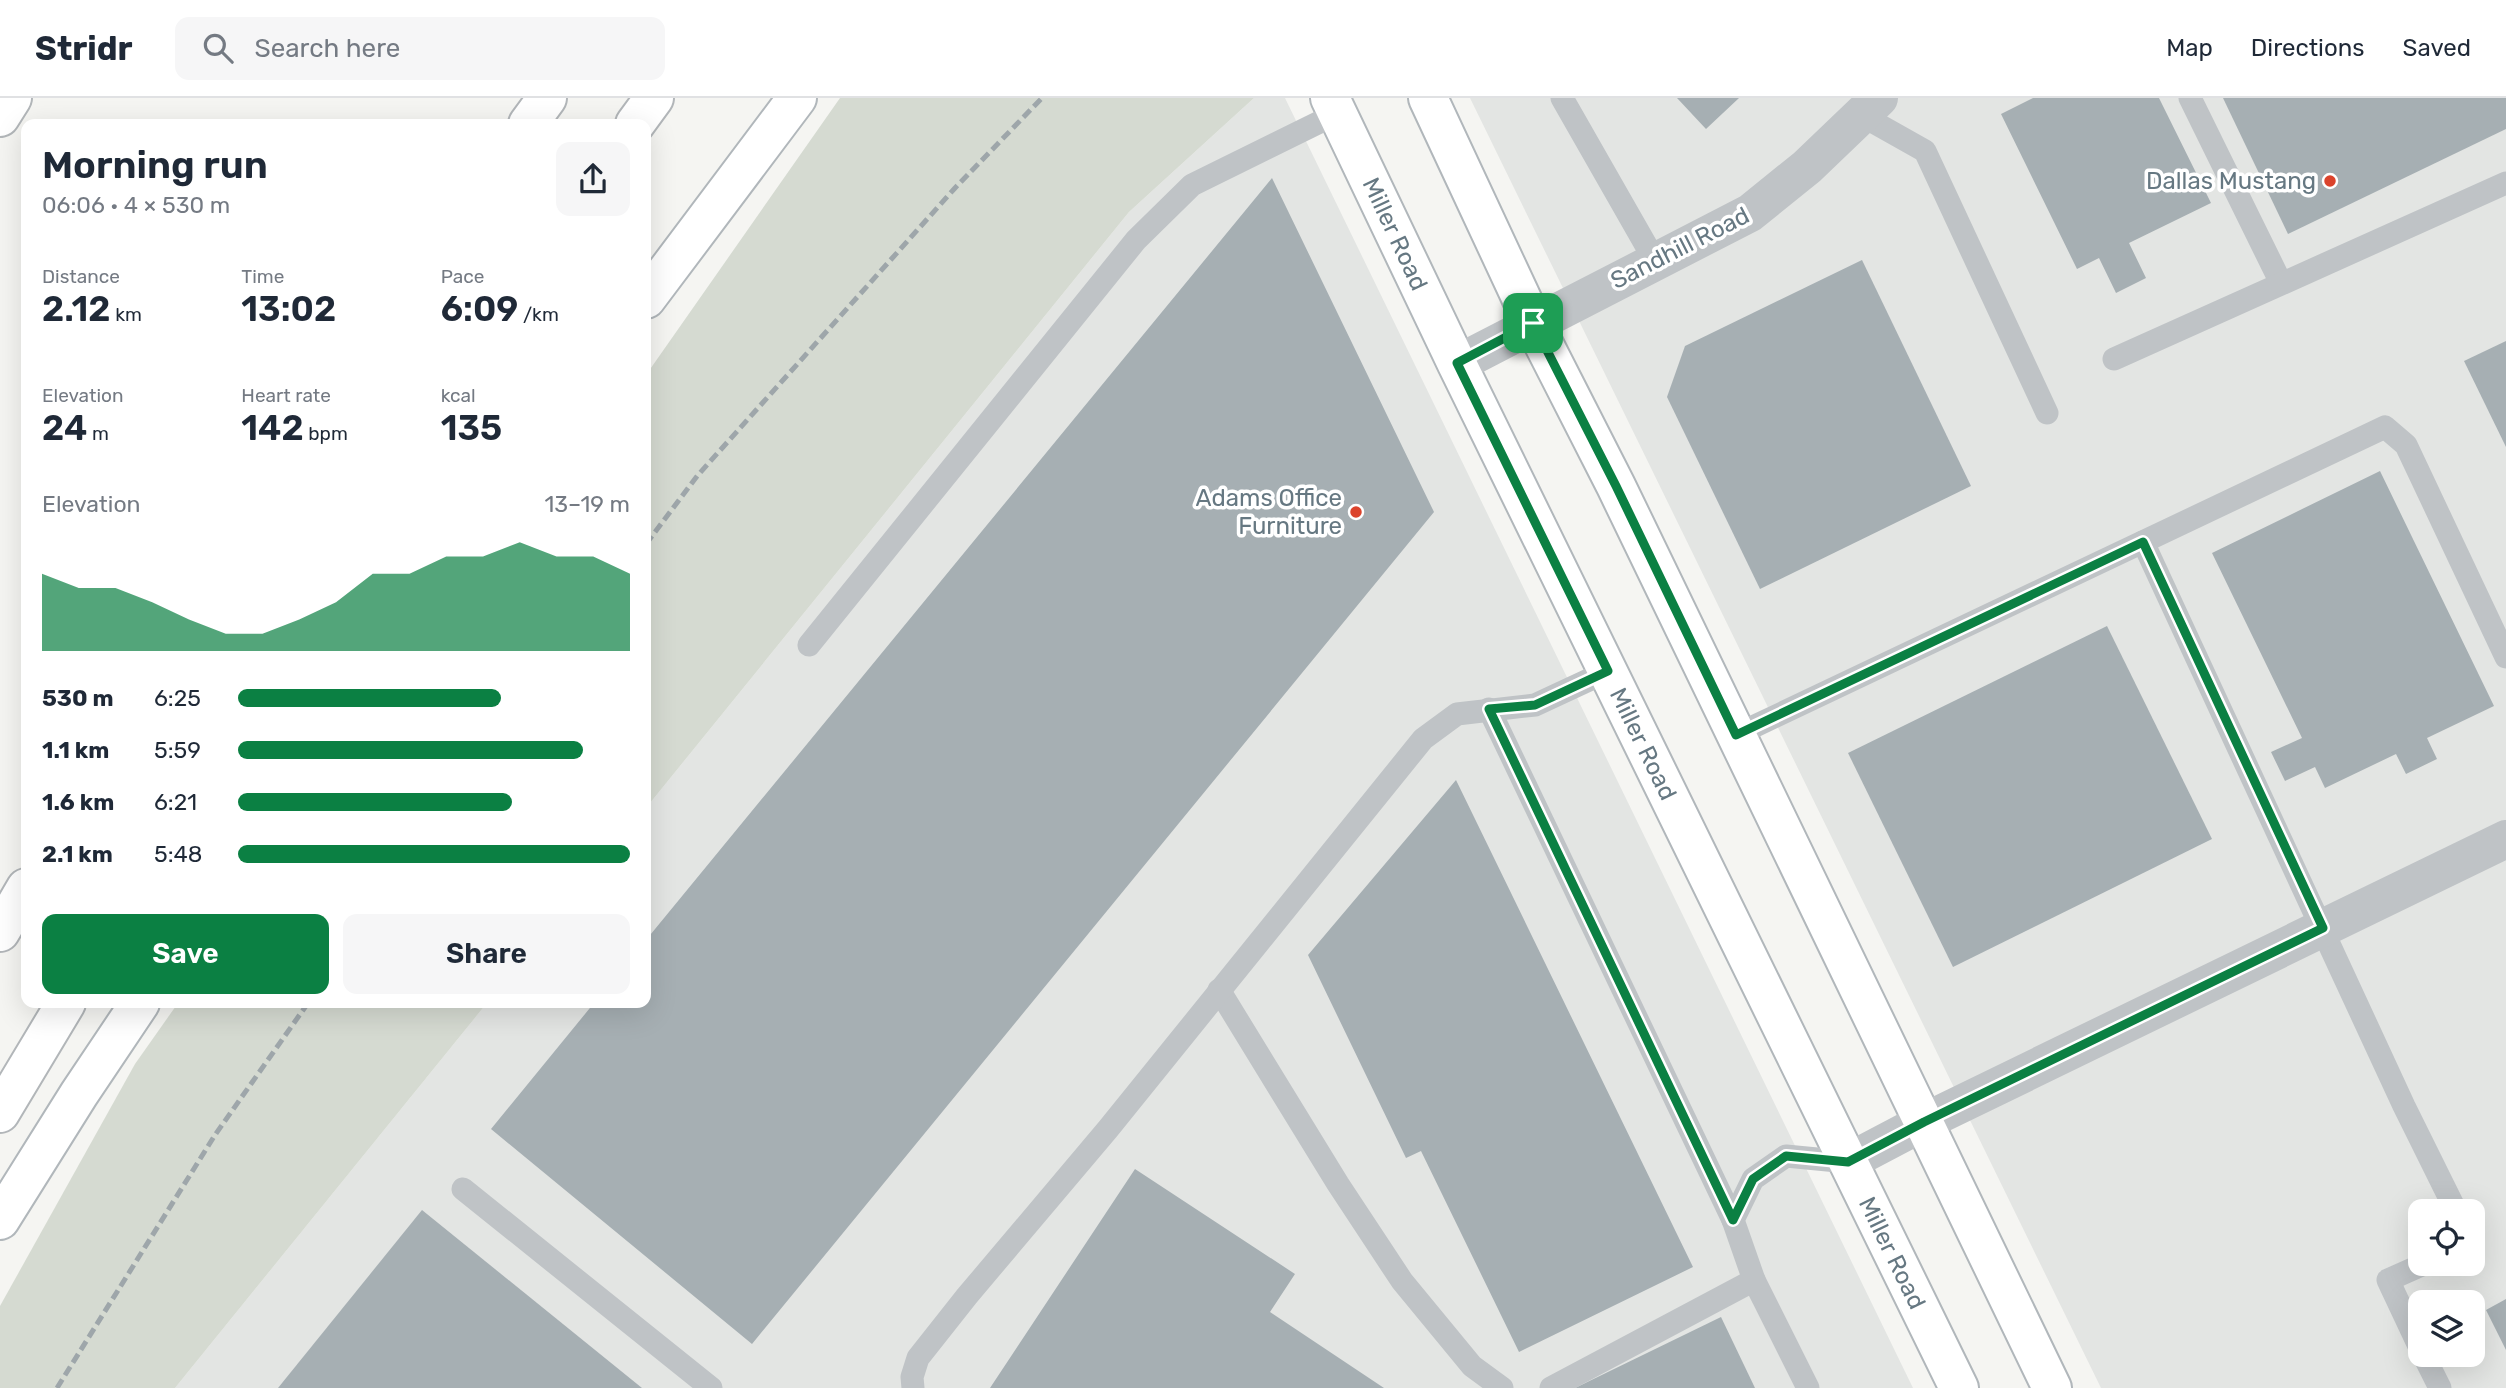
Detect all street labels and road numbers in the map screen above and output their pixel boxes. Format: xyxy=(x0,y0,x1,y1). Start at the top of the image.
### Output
street label: Miller Road xyxy=(1357,173,1433,295)
street label: Sandhill Road xyxy=(1606,201,1754,295)
street label: Miller Road xyxy=(1604,683,1682,805)
street label: Miller Road xyxy=(1853,1192,1931,1314)

